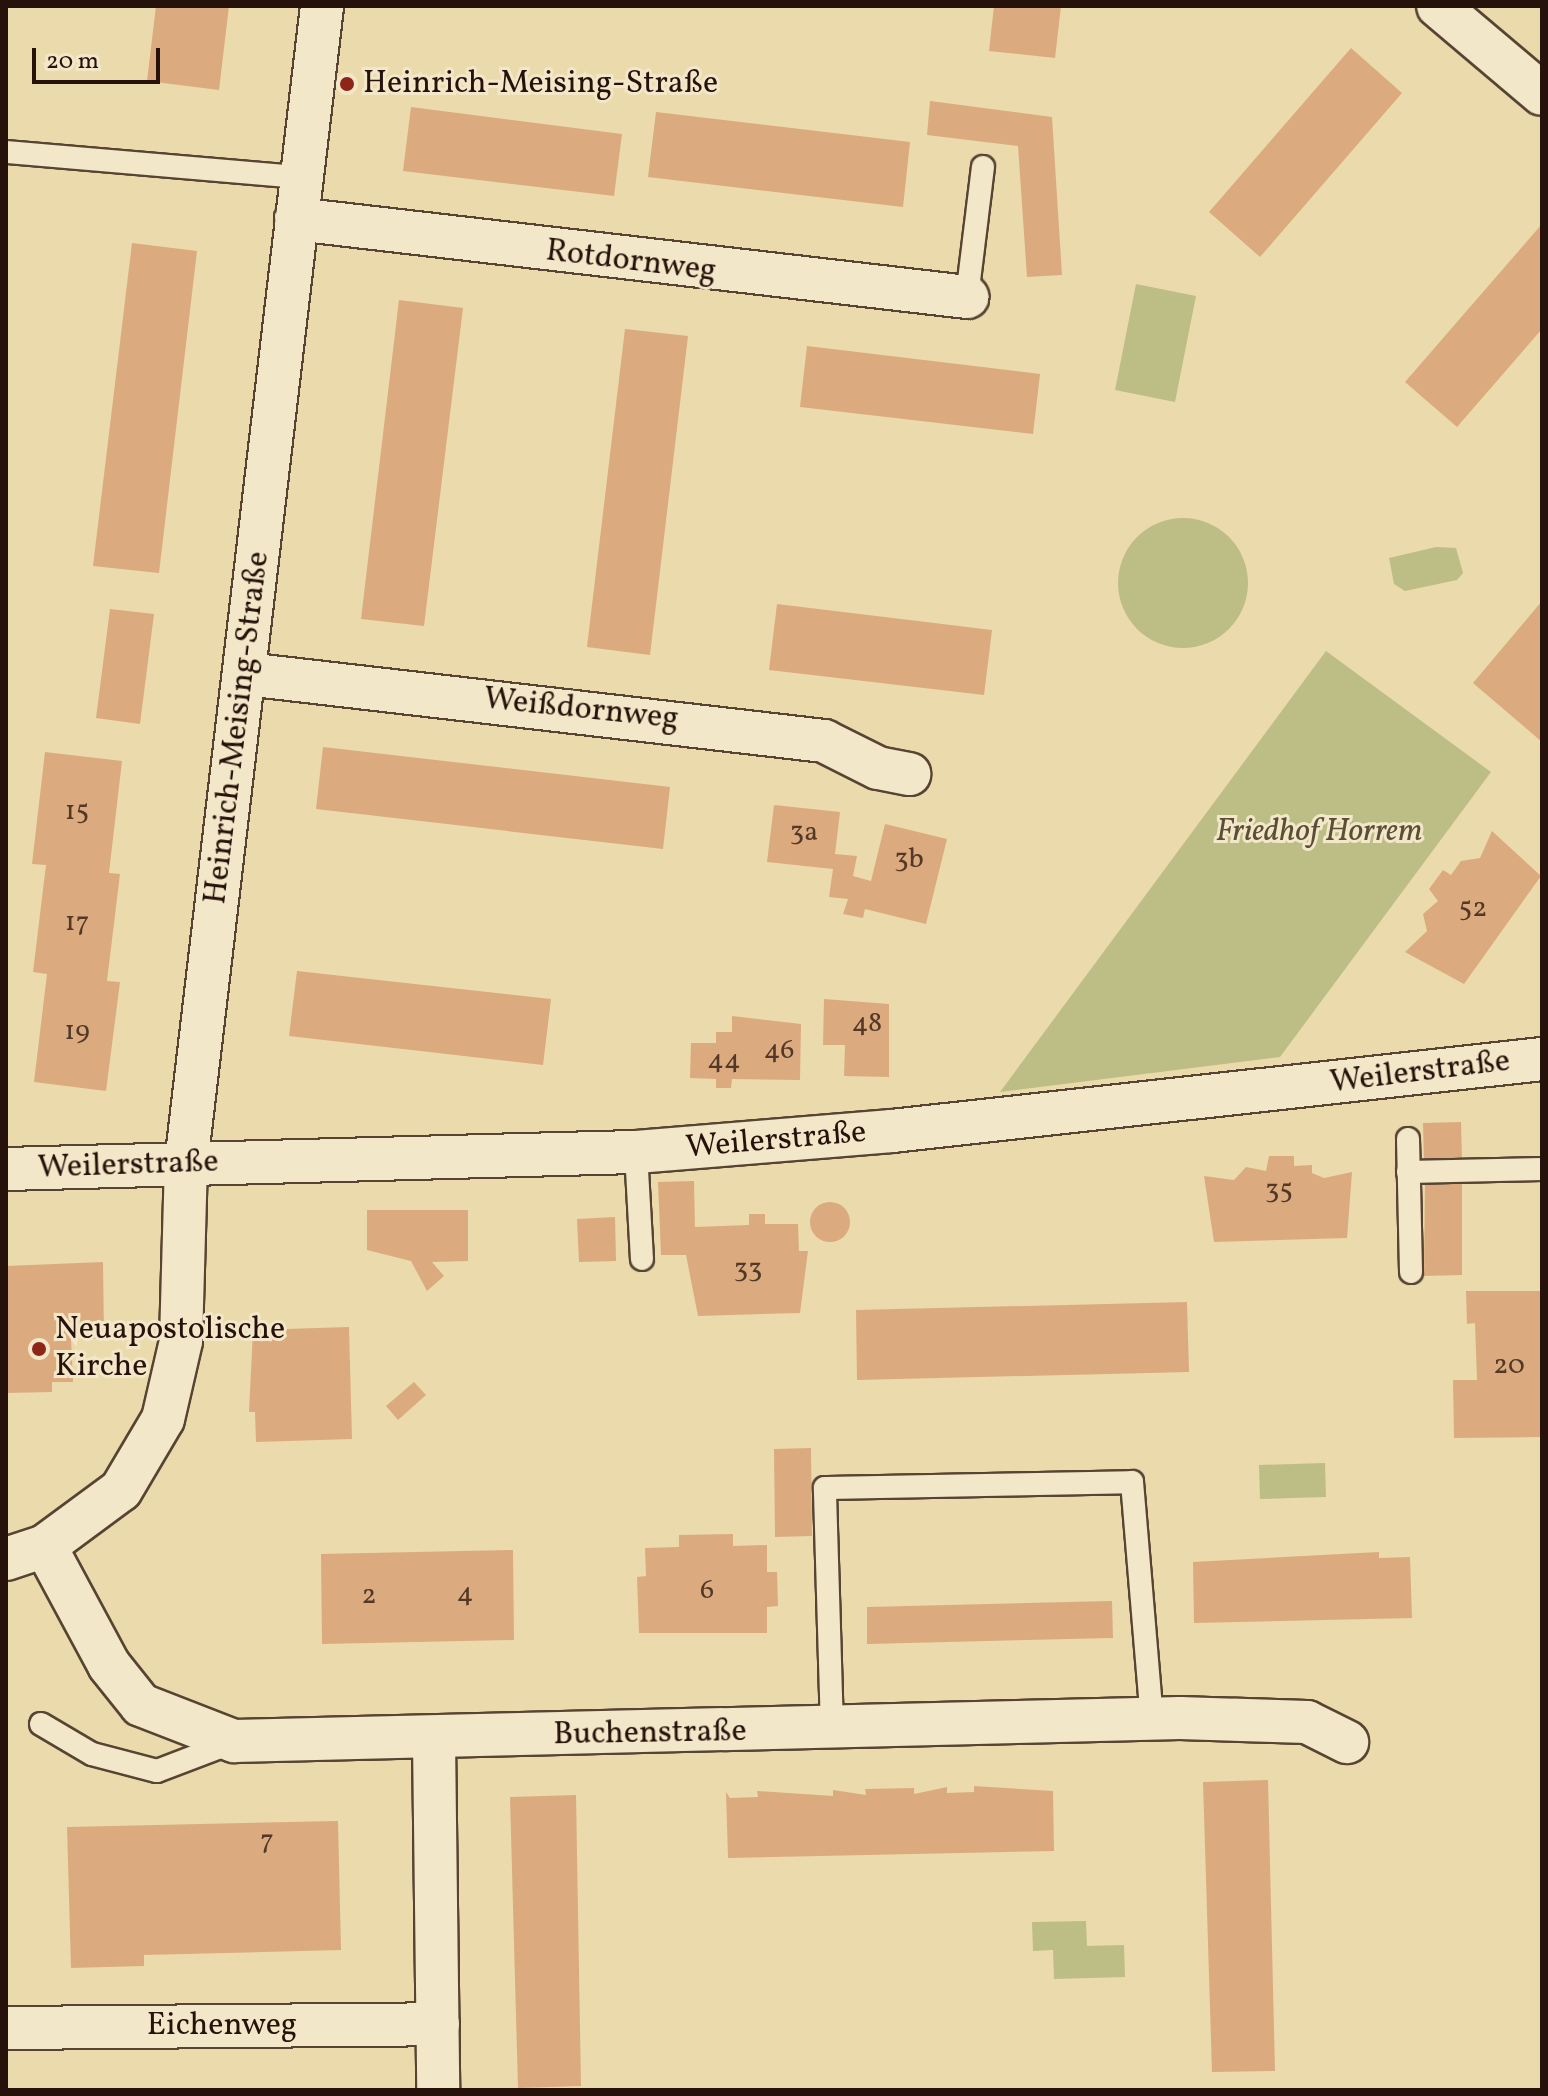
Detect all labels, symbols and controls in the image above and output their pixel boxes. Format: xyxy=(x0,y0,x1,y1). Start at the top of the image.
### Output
scale bar xyxy=(36,32,164,82)
text: 20 m xyxy=(46,45,99,79)
place label: Heinrich-Meising-Straße xyxy=(363,65,718,103)
marker: Heinrich-Meising-Straße xyxy=(338,75,356,93)
street label: Rotdornweg xyxy=(544,232,718,292)
street label: Heinrich-Meising-Straße xyxy=(197,549,279,907)
street label: Weißdornweg xyxy=(482,681,680,739)
house number: 15 xyxy=(65,795,89,829)
park label: Friedhof Horrem xyxy=(1216,813,1422,851)
house number: 3a xyxy=(790,816,818,850)
house number: 3b xyxy=(894,843,924,877)
house number: 52 xyxy=(1459,892,1487,926)
house number: 17 xyxy=(65,906,89,940)
house number: 48 xyxy=(852,1007,882,1041)
house number: 19 xyxy=(64,1015,90,1049)
house number: 46 xyxy=(764,1034,794,1068)
street label: Weilerstraße xyxy=(1328,1043,1512,1103)
house number: 44 xyxy=(707,1044,741,1078)
street label: Weilerstraße xyxy=(684,1114,868,1168)
street label: Weilerstraße xyxy=(37,1144,219,1188)
house number: 35 xyxy=(1265,1174,1293,1208)
house number: 33 xyxy=(734,1253,762,1287)
place label: Neuapostolische Kirche xyxy=(55,1312,285,1387)
marker: Neuapostolische Kirche xyxy=(30,1340,48,1358)
house number: 20 xyxy=(1493,1349,1525,1383)
house number: 6 xyxy=(700,1574,714,1608)
house number: 4 xyxy=(457,1577,473,1611)
house number: 2 xyxy=(361,1579,377,1613)
street label: Buchenstraße xyxy=(553,1713,747,1755)
house number: 7 xyxy=(260,1824,274,1858)
street label: Eichenweg xyxy=(147,2007,297,2045)

